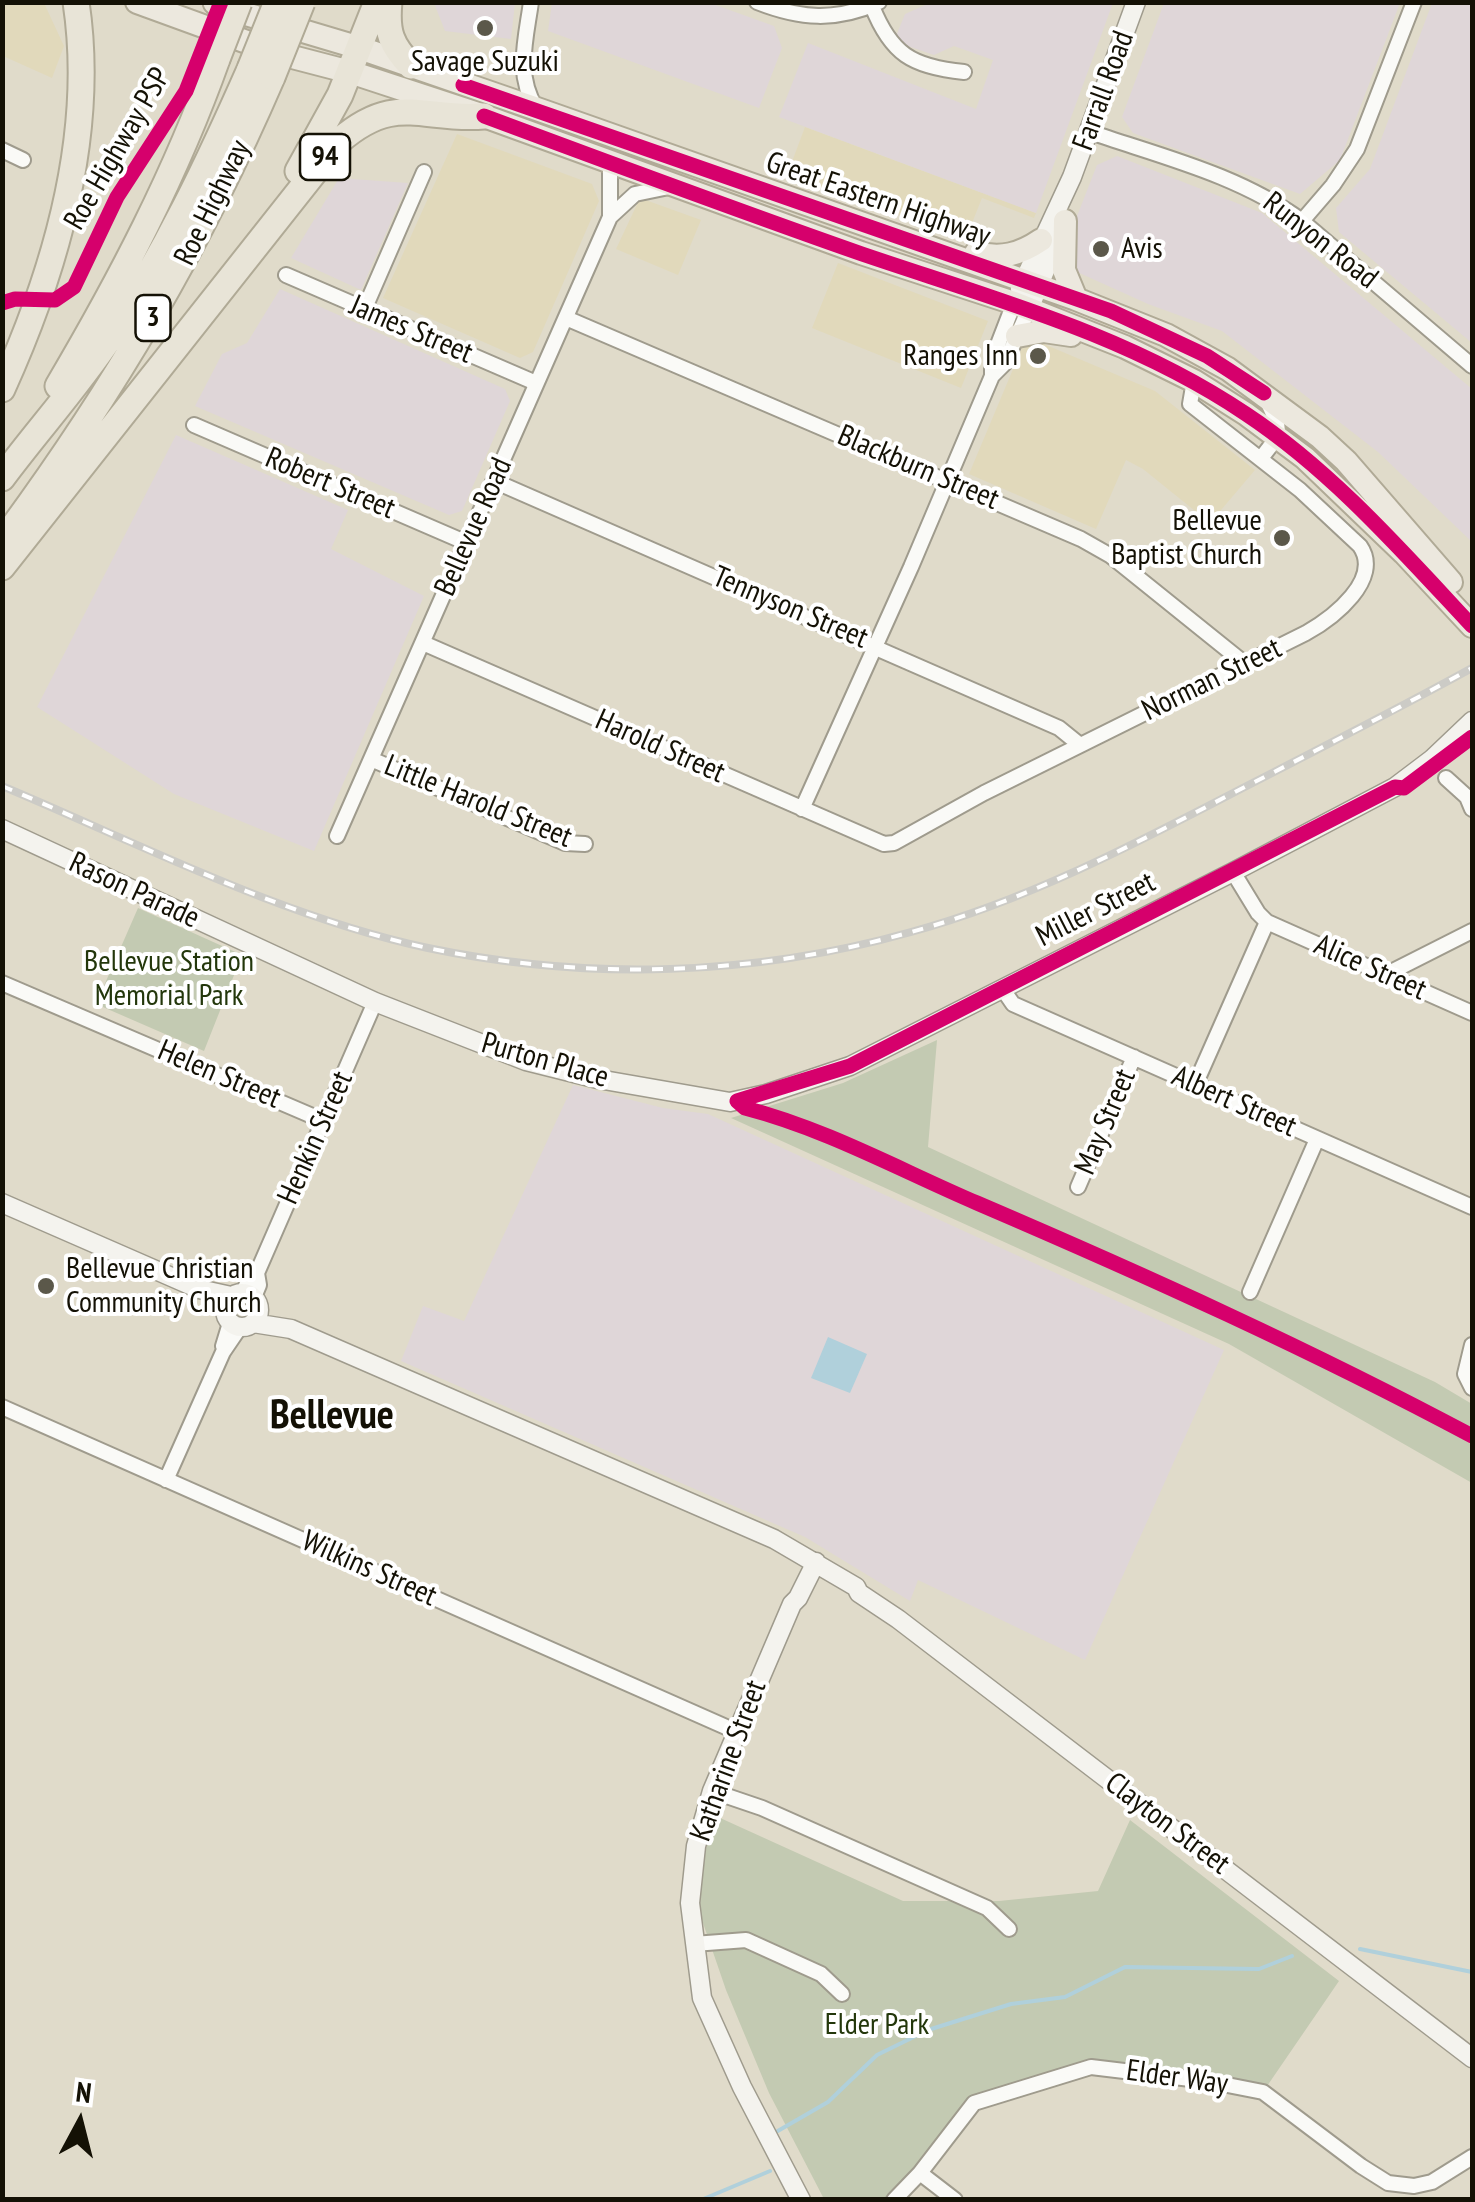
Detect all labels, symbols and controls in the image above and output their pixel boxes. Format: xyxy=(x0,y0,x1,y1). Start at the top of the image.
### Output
marker: Savage Suzuki xyxy=(474,17,496,39)
street label: Farrall Road xyxy=(1066,26,1142,156)
place label: Savage Suzuki xyxy=(411,44,559,80)
street label: Roe Highway PSP xyxy=(57,62,179,236)
road number: 94 xyxy=(300,134,350,180)
street label: Roe Highway xyxy=(167,135,259,271)
street label: Great Eastern Highway xyxy=(761,145,995,255)
street label: Runyon Road xyxy=(1256,185,1384,297)
place label: Avis xyxy=(1121,231,1163,267)
marker: Avis xyxy=(1090,238,1112,260)
street label: James Street xyxy=(344,288,478,372)
road number: 3 xyxy=(136,295,170,341)
place label: Ranges Inn xyxy=(903,338,1018,374)
marker: Ranges Inn xyxy=(1027,345,1049,367)
street label: Blackburn Street xyxy=(832,418,1004,518)
street label: Robert Street xyxy=(260,441,400,527)
street label: Bellevue Road xyxy=(428,453,520,601)
place label: Bellevue Baptist Church xyxy=(1111,503,1262,574)
marker: Bellevue Baptist Church xyxy=(1271,527,1293,549)
street label: Tennyson Street xyxy=(707,559,873,657)
street label: Norman Street xyxy=(1136,631,1288,729)
street label: Harold Street xyxy=(590,703,730,791)
street label: Little Harold Street xyxy=(379,748,577,856)
street label: Rason Parade xyxy=(63,845,205,937)
street label: Miller Street xyxy=(1031,865,1161,955)
street label: Alice Street xyxy=(1308,927,1432,1009)
park label: Bellevue Station Memorial Park xyxy=(84,944,254,1014)
street label: Purton Place xyxy=(477,1026,613,1096)
street label: Helen Street xyxy=(152,1033,286,1117)
street label: Albert Street xyxy=(1166,1059,1302,1145)
street label: May Street xyxy=(1068,1064,1144,1180)
street label: Henkin Street xyxy=(271,1066,361,1210)
place label: Bellevue Christian Community Church xyxy=(66,1251,261,1322)
marker: Bellevue Christian Community Church xyxy=(35,1275,57,1297)
district label: Bellevue xyxy=(270,1393,394,1441)
street label: Wilkins Street xyxy=(296,1523,442,1615)
street label: Katharine Street xyxy=(683,1676,775,1846)
street label: Clayton Street xyxy=(1098,1766,1236,1882)
park label: Elder Park xyxy=(825,2007,929,2043)
street label: Elder Way xyxy=(1124,2053,1230,2103)
north arrow xyxy=(30,2072,130,2172)
text: N xyxy=(74,2072,93,2111)

